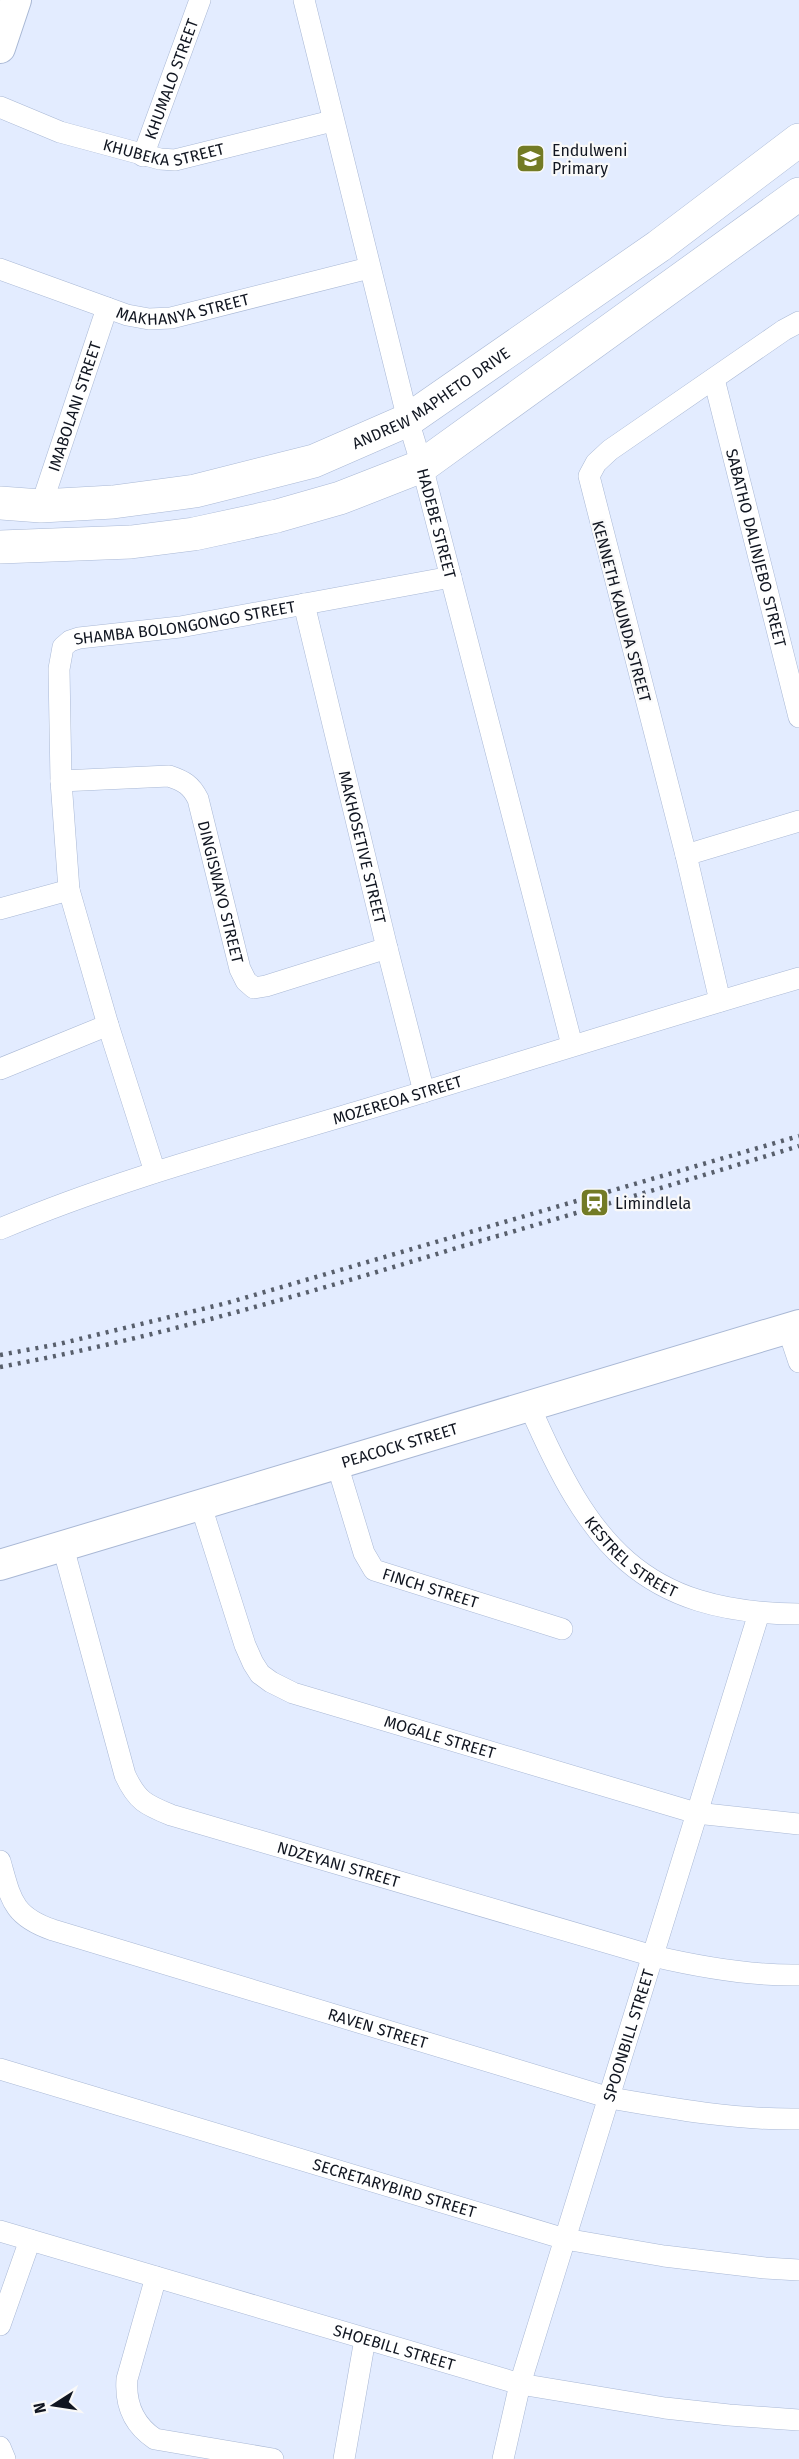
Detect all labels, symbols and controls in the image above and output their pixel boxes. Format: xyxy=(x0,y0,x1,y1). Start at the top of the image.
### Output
street label: KHUMALO STREET xyxy=(141,16,203,142)
street label: KHUBEKA STREET xyxy=(101,135,227,170)
place label: Endulweni Primary xyxy=(552,141,627,178)
school or university icon: Endulweni Primary xyxy=(515,143,547,175)
street label: MAKHANYA STREET xyxy=(114,289,252,329)
street label: IMABOLANI STREET xyxy=(44,338,105,474)
street label: ANDREW MAPHETO DRIVE xyxy=(349,343,514,453)
street label: SABATHO DALINJEBO STREET xyxy=(722,447,790,650)
street label: HADEBE STREET xyxy=(413,466,460,581)
street label: KENNETH KAUNDA STREET xyxy=(588,518,655,705)
street label: SHAMBA BOLONGONGO STREET xyxy=(71,597,298,649)
street label: MAKHOSETIVE STREET xyxy=(335,769,390,926)
street label: DINGISWAYO STREET xyxy=(194,819,247,966)
street label: MOZEREOA STREET xyxy=(331,1072,465,1129)
station icon: Limindlela xyxy=(578,1187,610,1219)
place label: Limindlela xyxy=(615,1194,691,1213)
street label: PEACOCK STREET xyxy=(339,1419,461,1472)
street label: KESTREL STREET xyxy=(580,1513,681,1602)
street label: FINCH STREET xyxy=(380,1564,481,1612)
street label: MOGALE STREET xyxy=(382,1712,498,1763)
street label: NDZEYANI STREET xyxy=(275,1838,402,1892)
street label: SPOONBILL STREET xyxy=(599,1966,658,2104)
street label: RAVEN STREET xyxy=(326,2004,430,2053)
street label: SECRETARYBIRD STREET xyxy=(310,2155,479,2222)
street label: SHOEBILL STREET xyxy=(331,2321,458,2375)
north arrow xyxy=(24,2375,84,2435)
text: N xyxy=(29,2401,50,2415)

